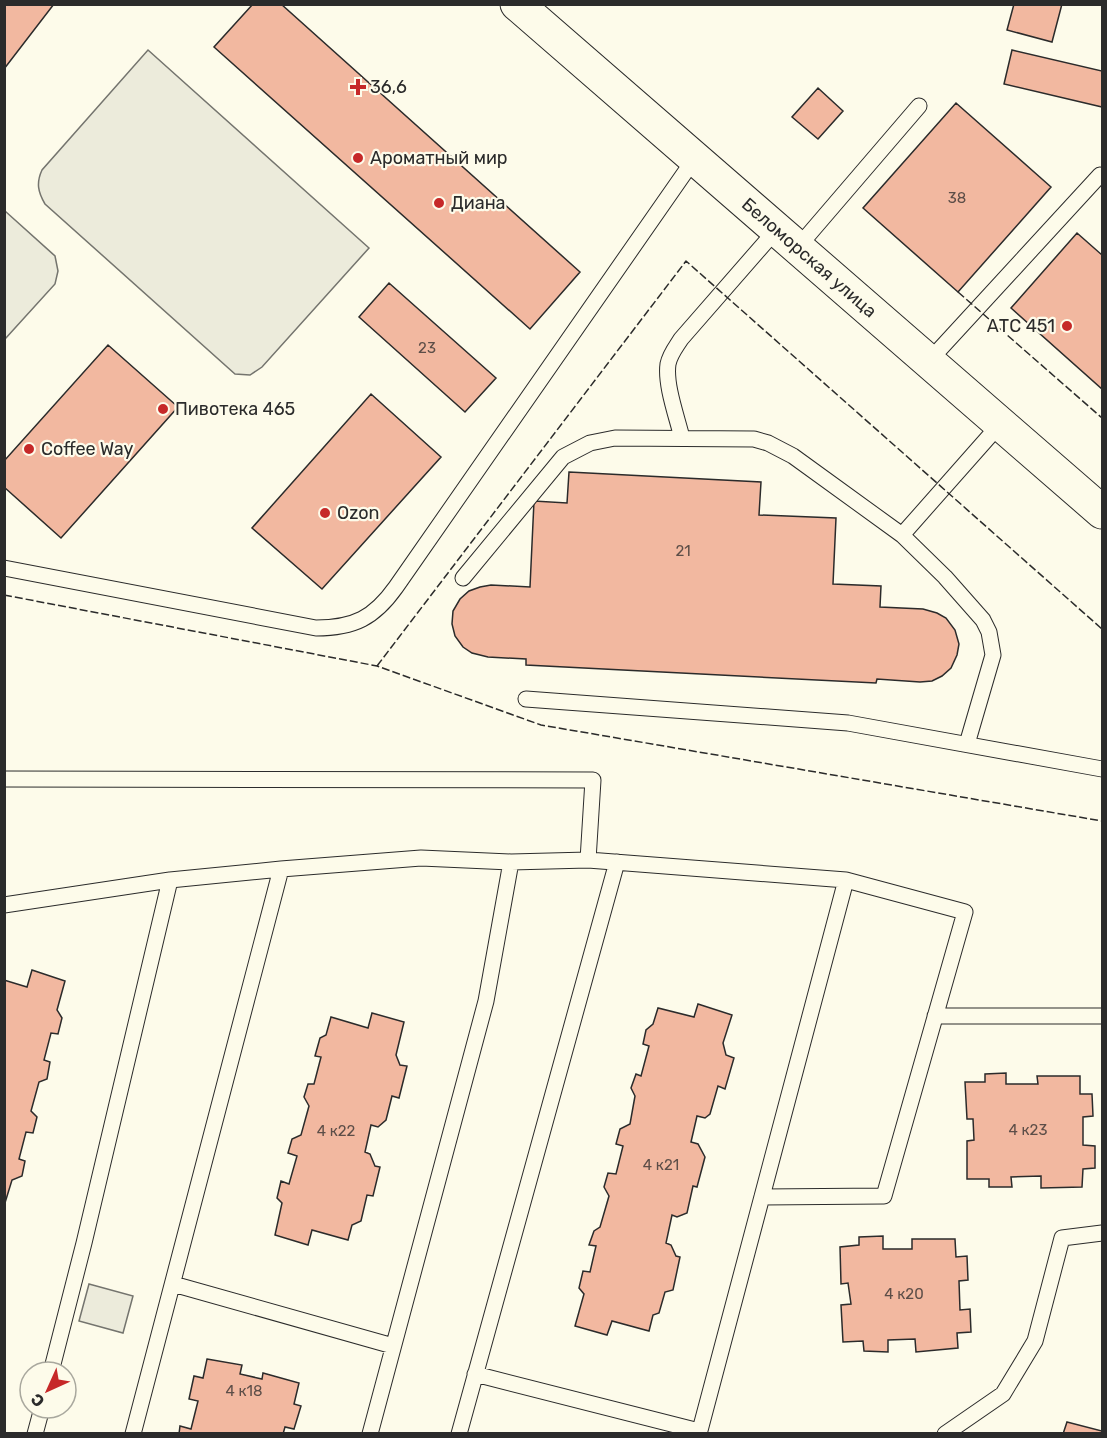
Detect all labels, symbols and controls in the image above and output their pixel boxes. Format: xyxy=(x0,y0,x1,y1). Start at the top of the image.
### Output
place label: 36,6 xyxy=(370,76,407,98)
marker: 36,6 xyxy=(351,80,365,94)
place label: Ароматный мир xyxy=(370,147,508,169)
marker: Ароматный мир xyxy=(351,151,365,165)
house number: 38 xyxy=(948,189,966,207)
place label: Диана xyxy=(451,192,506,214)
street label: Беломорская улица xyxy=(737,193,881,322)
marker: Диана xyxy=(432,196,446,210)
place label: АТС 451 xyxy=(987,315,1055,337)
marker: АТС 451 xyxy=(1060,319,1074,333)
house number: 23 xyxy=(418,339,436,357)
place label: Пивотека 465 xyxy=(175,398,295,420)
marker: Пивотека 465 xyxy=(156,402,170,416)
place label: Coffee Way xyxy=(41,438,133,460)
marker: Coffee Way xyxy=(22,442,36,456)
place label: Ozon xyxy=(337,502,379,524)
marker: Ozon xyxy=(318,506,332,520)
house number: 21 xyxy=(675,542,691,560)
house number: 4 к23 xyxy=(1009,1121,1047,1139)
house number: 4 к22 xyxy=(317,1122,356,1140)
house number: 4 к21 xyxy=(643,1156,679,1174)
house number: 4 к20 xyxy=(884,1285,924,1303)
north arrow xyxy=(18,1360,78,1420)
house number: 4 к18 xyxy=(226,1382,263,1400)
text: С xyxy=(27,1390,48,1411)

